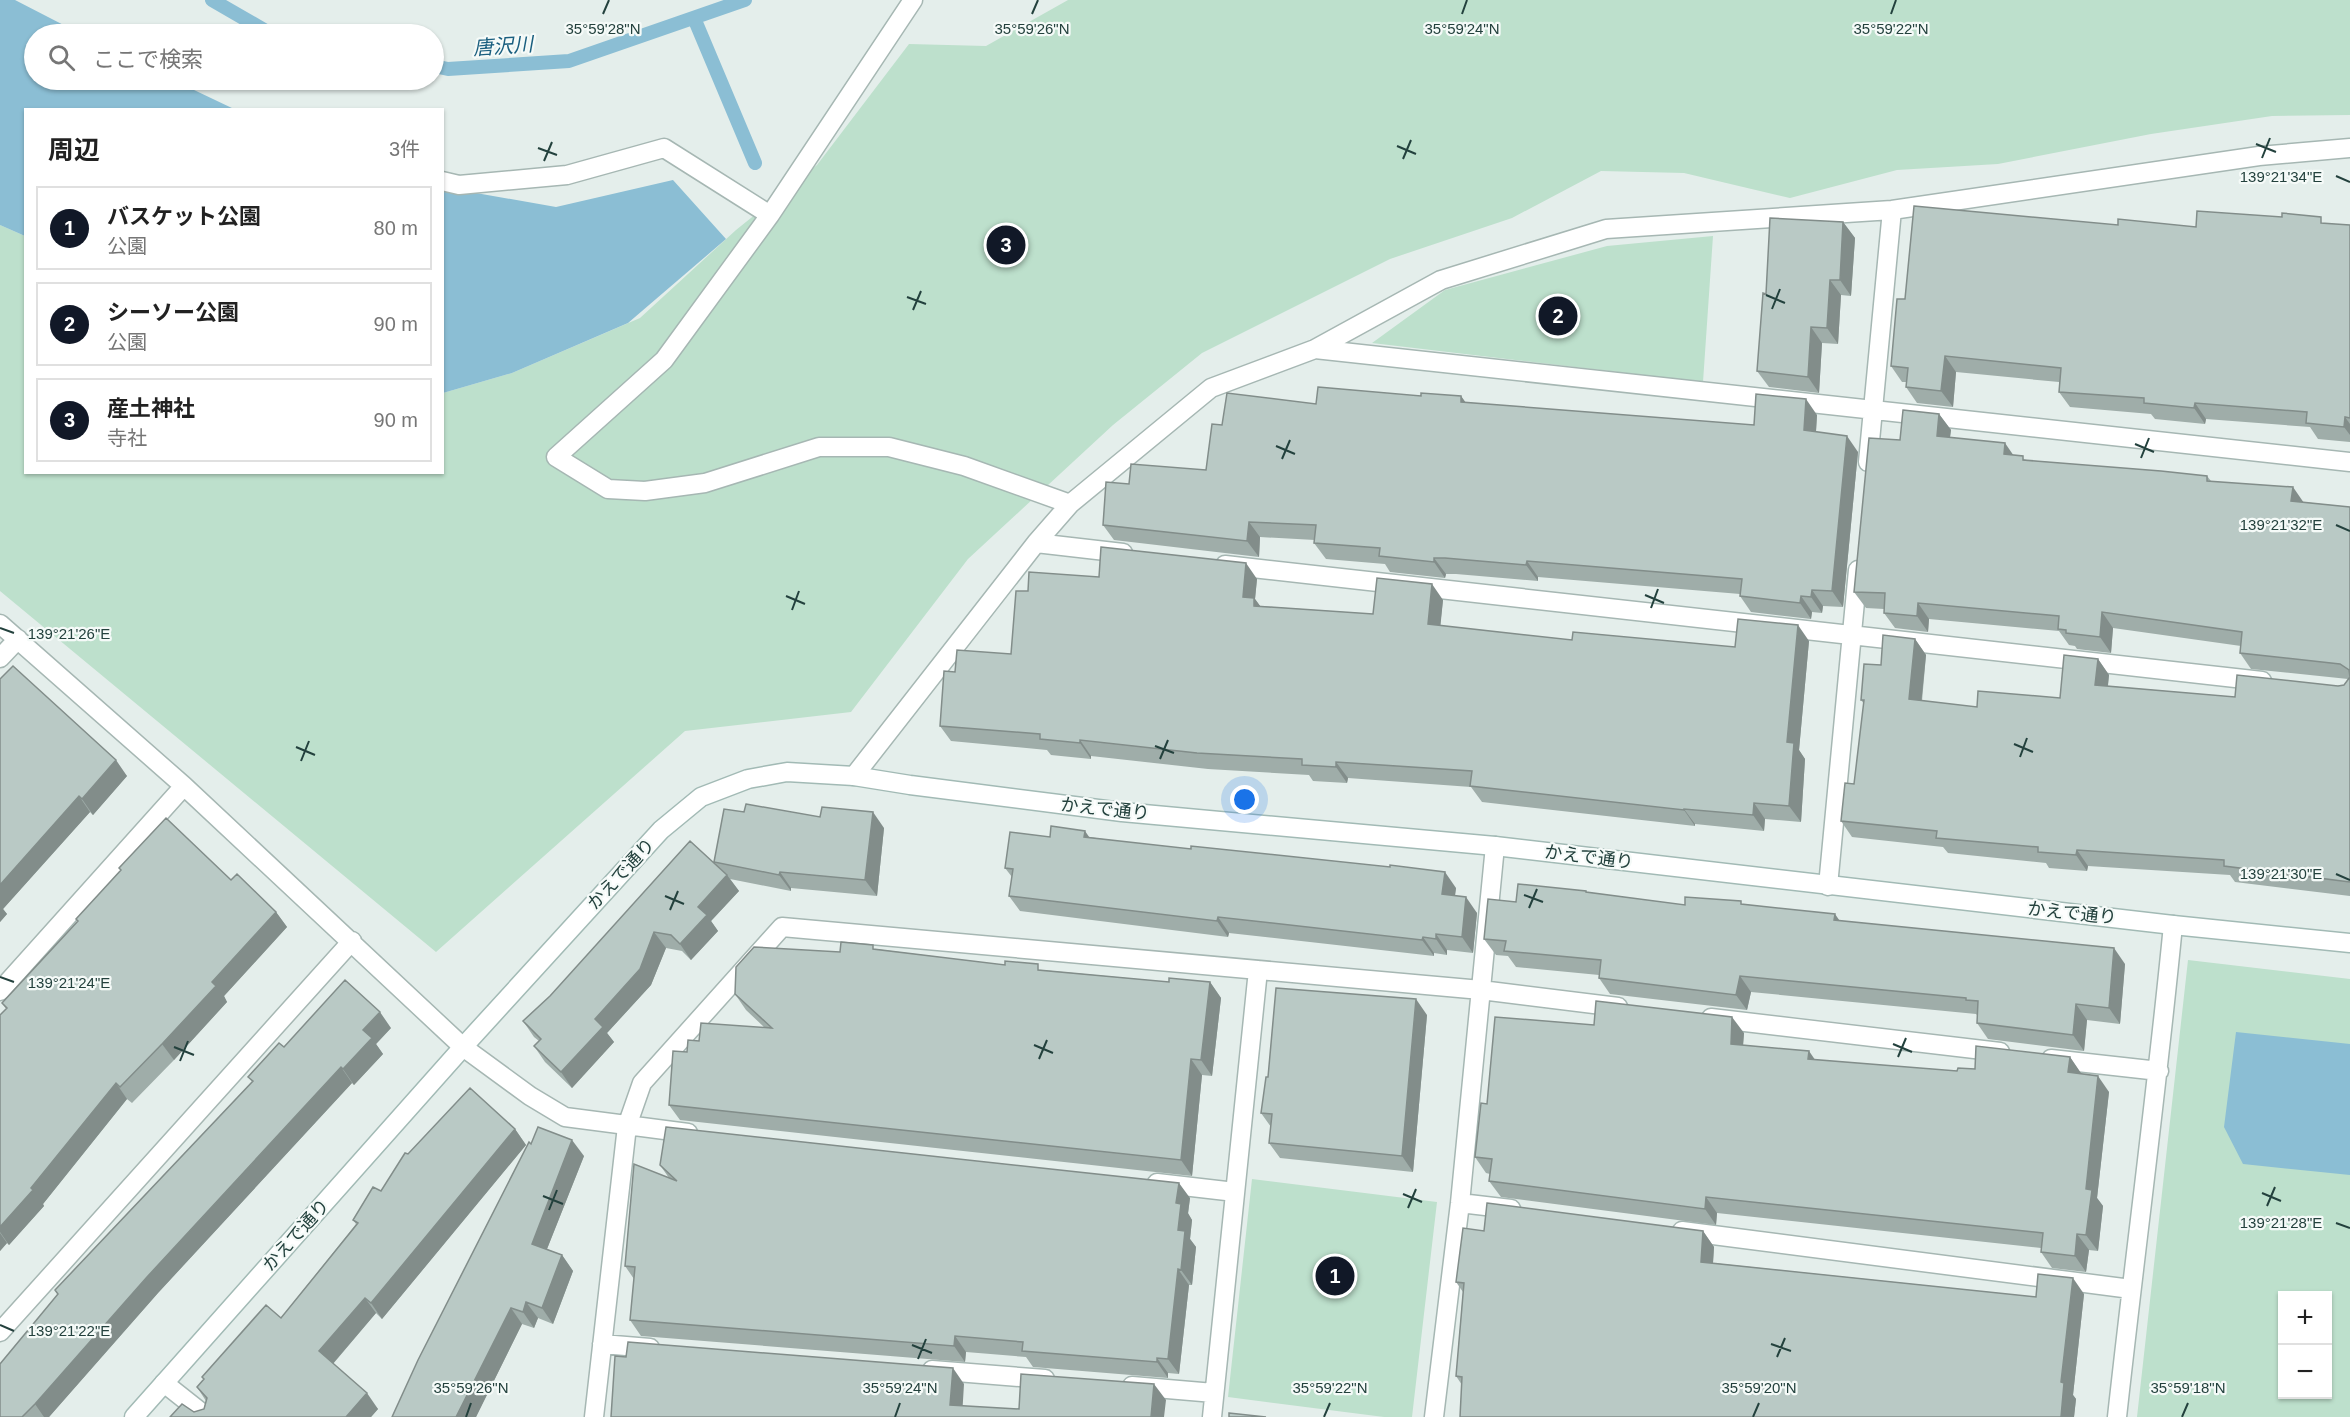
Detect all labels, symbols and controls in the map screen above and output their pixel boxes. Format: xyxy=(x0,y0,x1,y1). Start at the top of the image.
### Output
text: 35°59'28"N xyxy=(565,20,641,37)
text: 35°59'26"N xyxy=(994,20,1070,37)
text: 35°59'24"N xyxy=(1424,20,1500,37)
text: 35°59'22"N xyxy=(1853,20,1929,37)
search box xyxy=(24,24,444,90)
water label: 唐沢川 xyxy=(472,33,536,59)
icon: search xyxy=(45,41,78,74)
text: ここで検索 xyxy=(93,47,203,72)
text: 周辺 xyxy=(48,135,100,165)
text: 3件 xyxy=(389,138,420,160)
text: 139°21'34"E xyxy=(2240,168,2322,185)
text: バスケット公園 xyxy=(107,204,261,229)
text: 1 xyxy=(64,217,75,239)
text: 80 m xyxy=(374,217,418,239)
pin: 3 xyxy=(986,222,1026,268)
text: 公園 xyxy=(107,235,147,257)
pin: 2 xyxy=(1538,294,1578,338)
text: シーソー公園 xyxy=(107,300,239,325)
text: 2 xyxy=(64,313,75,335)
text: 90 m xyxy=(374,313,418,335)
text: 公園 xyxy=(107,331,147,353)
text: 産土神社 xyxy=(107,396,195,421)
text: 3 xyxy=(64,409,75,431)
text: 90 m xyxy=(374,409,418,431)
text: 寺社 xyxy=(107,427,147,449)
text: 139°21'32"E xyxy=(2240,516,2322,533)
text: 139°21'26"E xyxy=(28,625,110,642)
your location xyxy=(1230,785,1259,814)
street label: かえで通り xyxy=(1059,794,1151,824)
street label: かえで通り xyxy=(583,834,659,914)
street label: かえで通り xyxy=(1543,842,1635,872)
text: 139°21'30"E xyxy=(2240,865,2322,882)
street label: かえで通り xyxy=(2026,898,2118,928)
text: 139°21'24"E xyxy=(28,974,110,991)
street label: かえで通り xyxy=(259,1195,333,1275)
text: 139°21'28"E xyxy=(2240,1214,2322,1231)
pin: 1 xyxy=(1316,1254,1354,1298)
map controls xyxy=(2278,1291,2332,1399)
button: + xyxy=(2278,1291,2332,1345)
text: 139°21'22"E xyxy=(28,1322,110,1339)
button: − xyxy=(2278,1345,2332,1399)
text: 35°59'26"N xyxy=(433,1379,509,1396)
text: 35°59'24"N xyxy=(862,1379,938,1396)
text: 35°59'22"N xyxy=(1292,1379,1368,1396)
text: 35°59'20"N xyxy=(1721,1379,1797,1396)
text: 35°59'18"N xyxy=(2150,1379,2226,1396)

